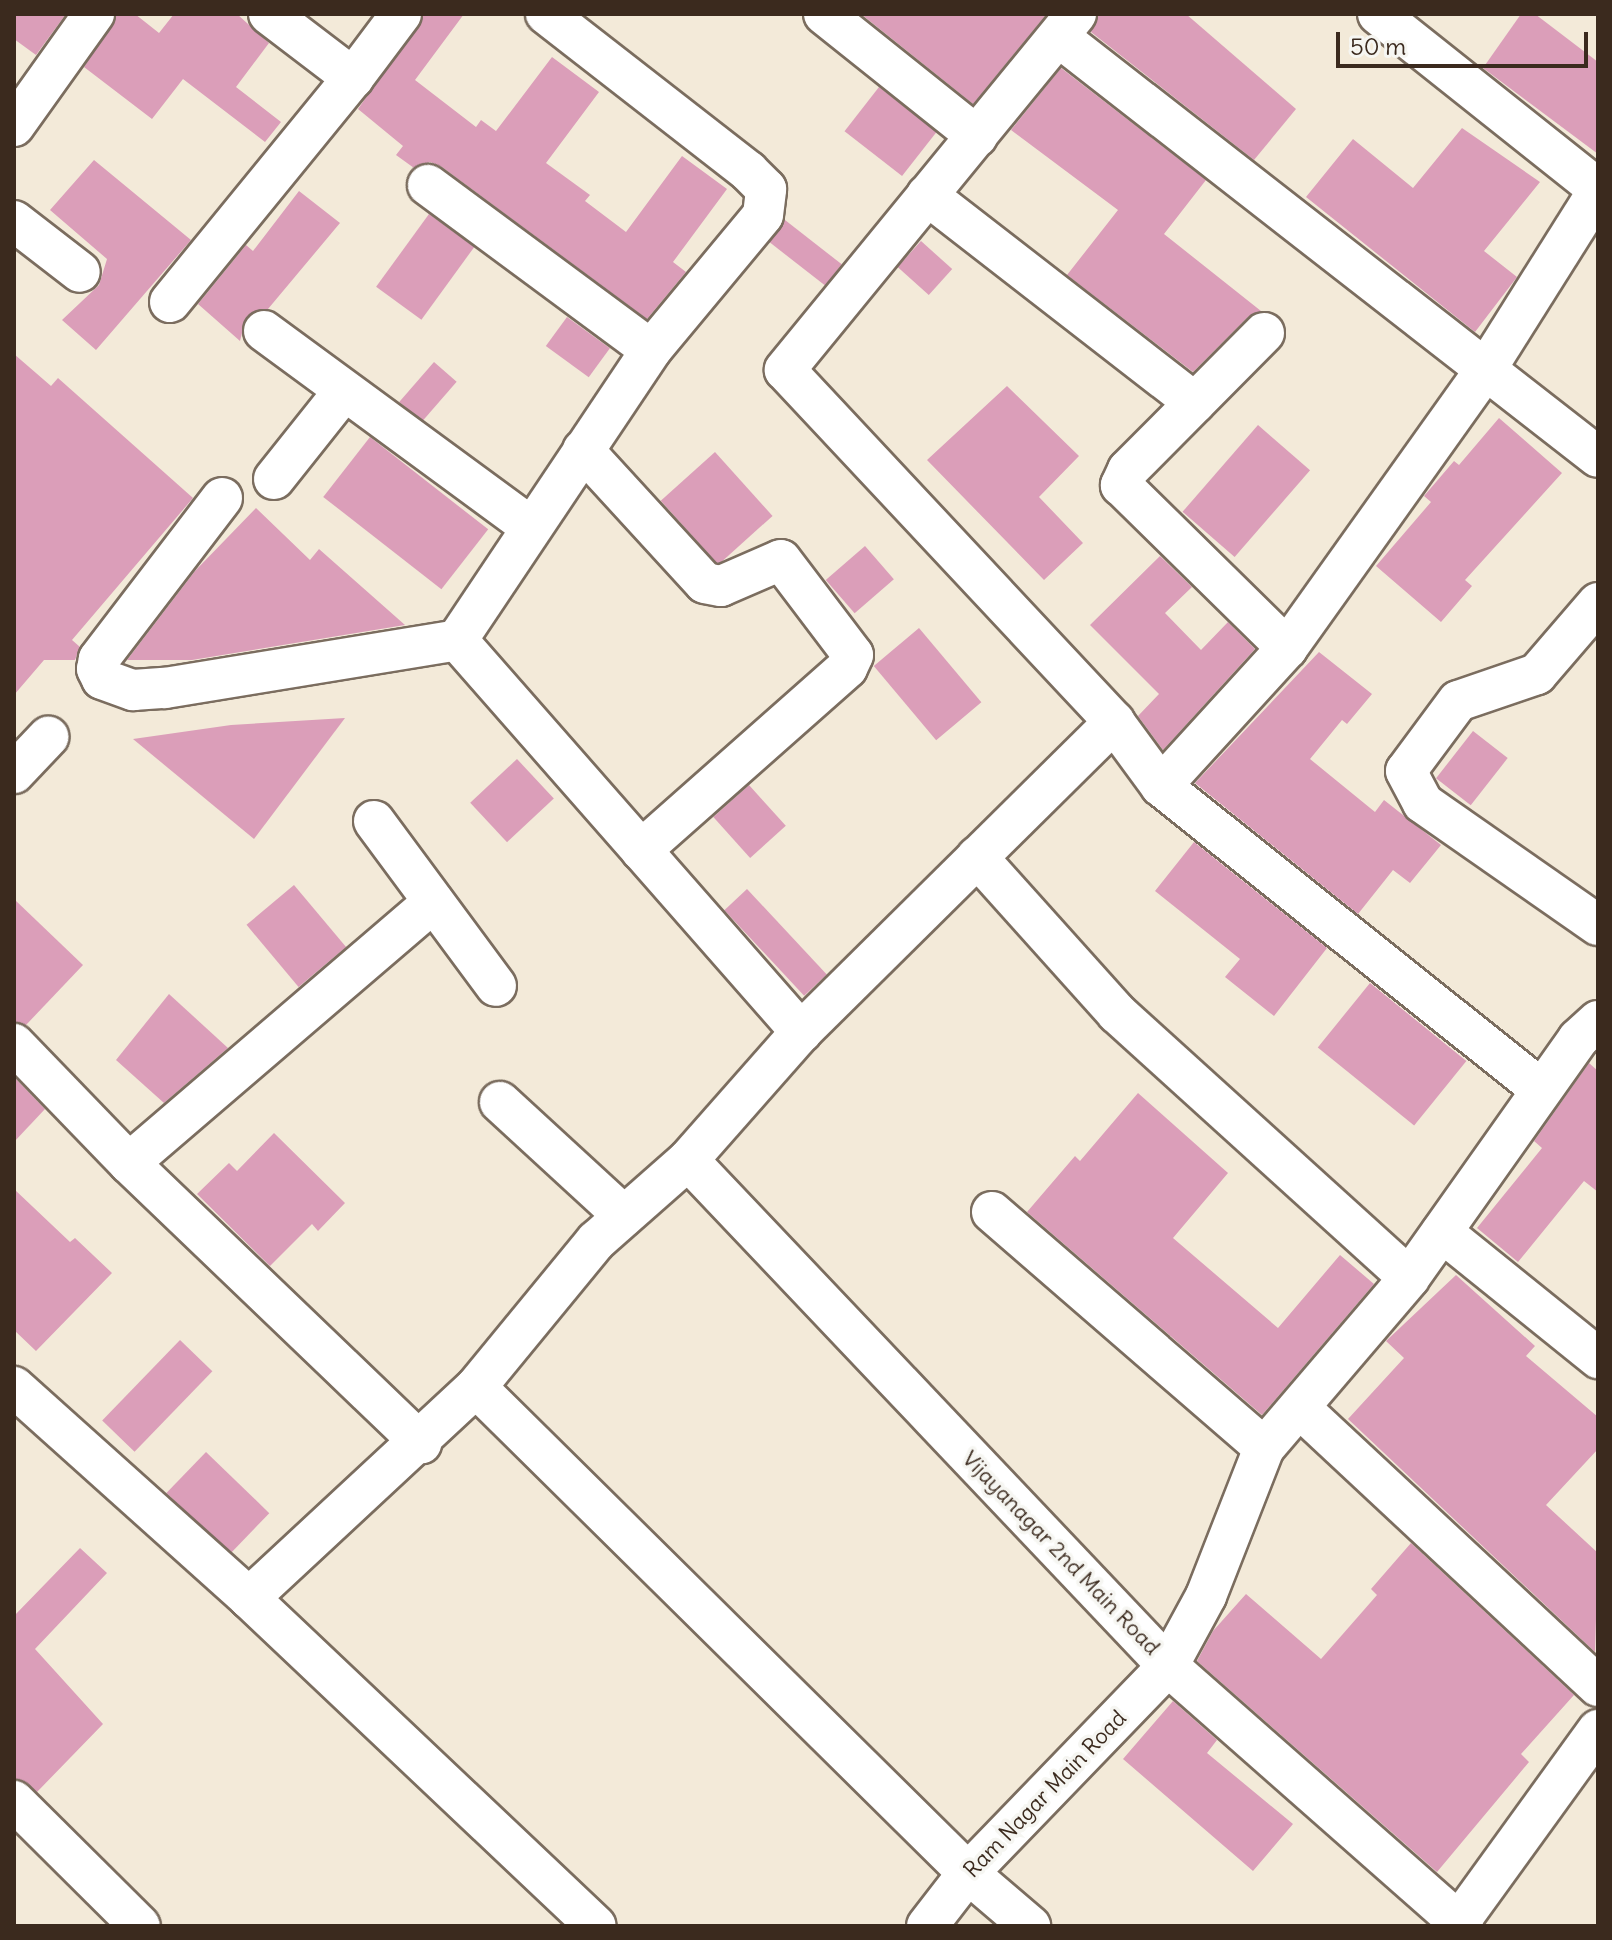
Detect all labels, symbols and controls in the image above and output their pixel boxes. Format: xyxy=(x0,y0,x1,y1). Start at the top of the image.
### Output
scale bar xyxy=(1340,16,1592,66)
text: 50 m xyxy=(1350,31,1406,61)
street label: Vijayanagar 2nd Main Road xyxy=(957,1446,1165,1660)
street label: Ram Nagar Main Road xyxy=(958,1705,1132,1883)

